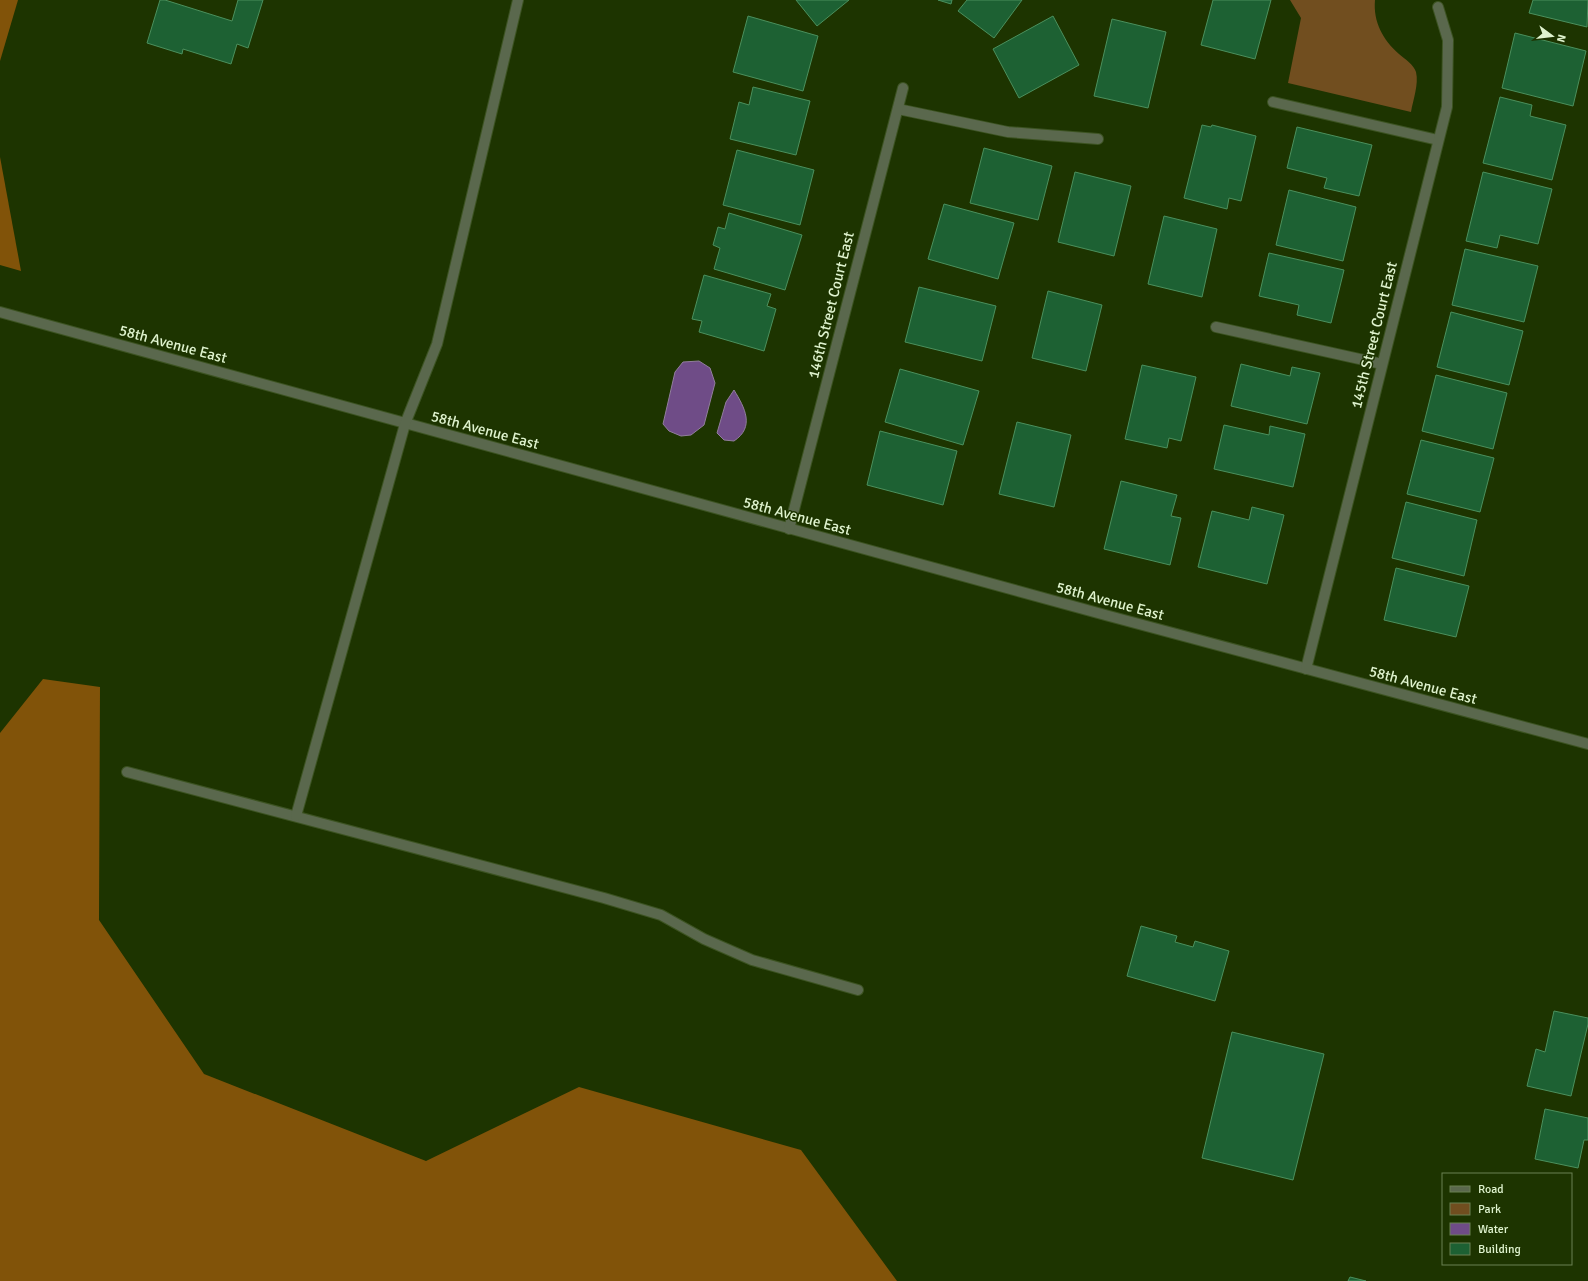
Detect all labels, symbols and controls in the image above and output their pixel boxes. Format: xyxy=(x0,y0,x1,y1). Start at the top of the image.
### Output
north arrow xyxy=(1532,16,1572,56)
text: N xyxy=(1554,33,1568,44)
street label: 146th Street Court East xyxy=(804,230,858,380)
street label: 145th Street Court East xyxy=(1347,260,1401,410)
street label: 58th Avenue East xyxy=(117,321,229,367)
street label: 58th Avenue East xyxy=(429,407,541,453)
street label: 58th Avenue East xyxy=(741,493,853,539)
street label: 58th Avenue East xyxy=(1054,578,1166,624)
street label: 58th Avenue East xyxy=(1367,662,1479,708)
legend xyxy=(1442,1173,1572,1265)
text: Road xyxy=(1478,1182,1504,1197)
text: Park xyxy=(1478,1202,1501,1217)
text: Water xyxy=(1478,1222,1509,1237)
text: Building xyxy=(1478,1242,1521,1257)

